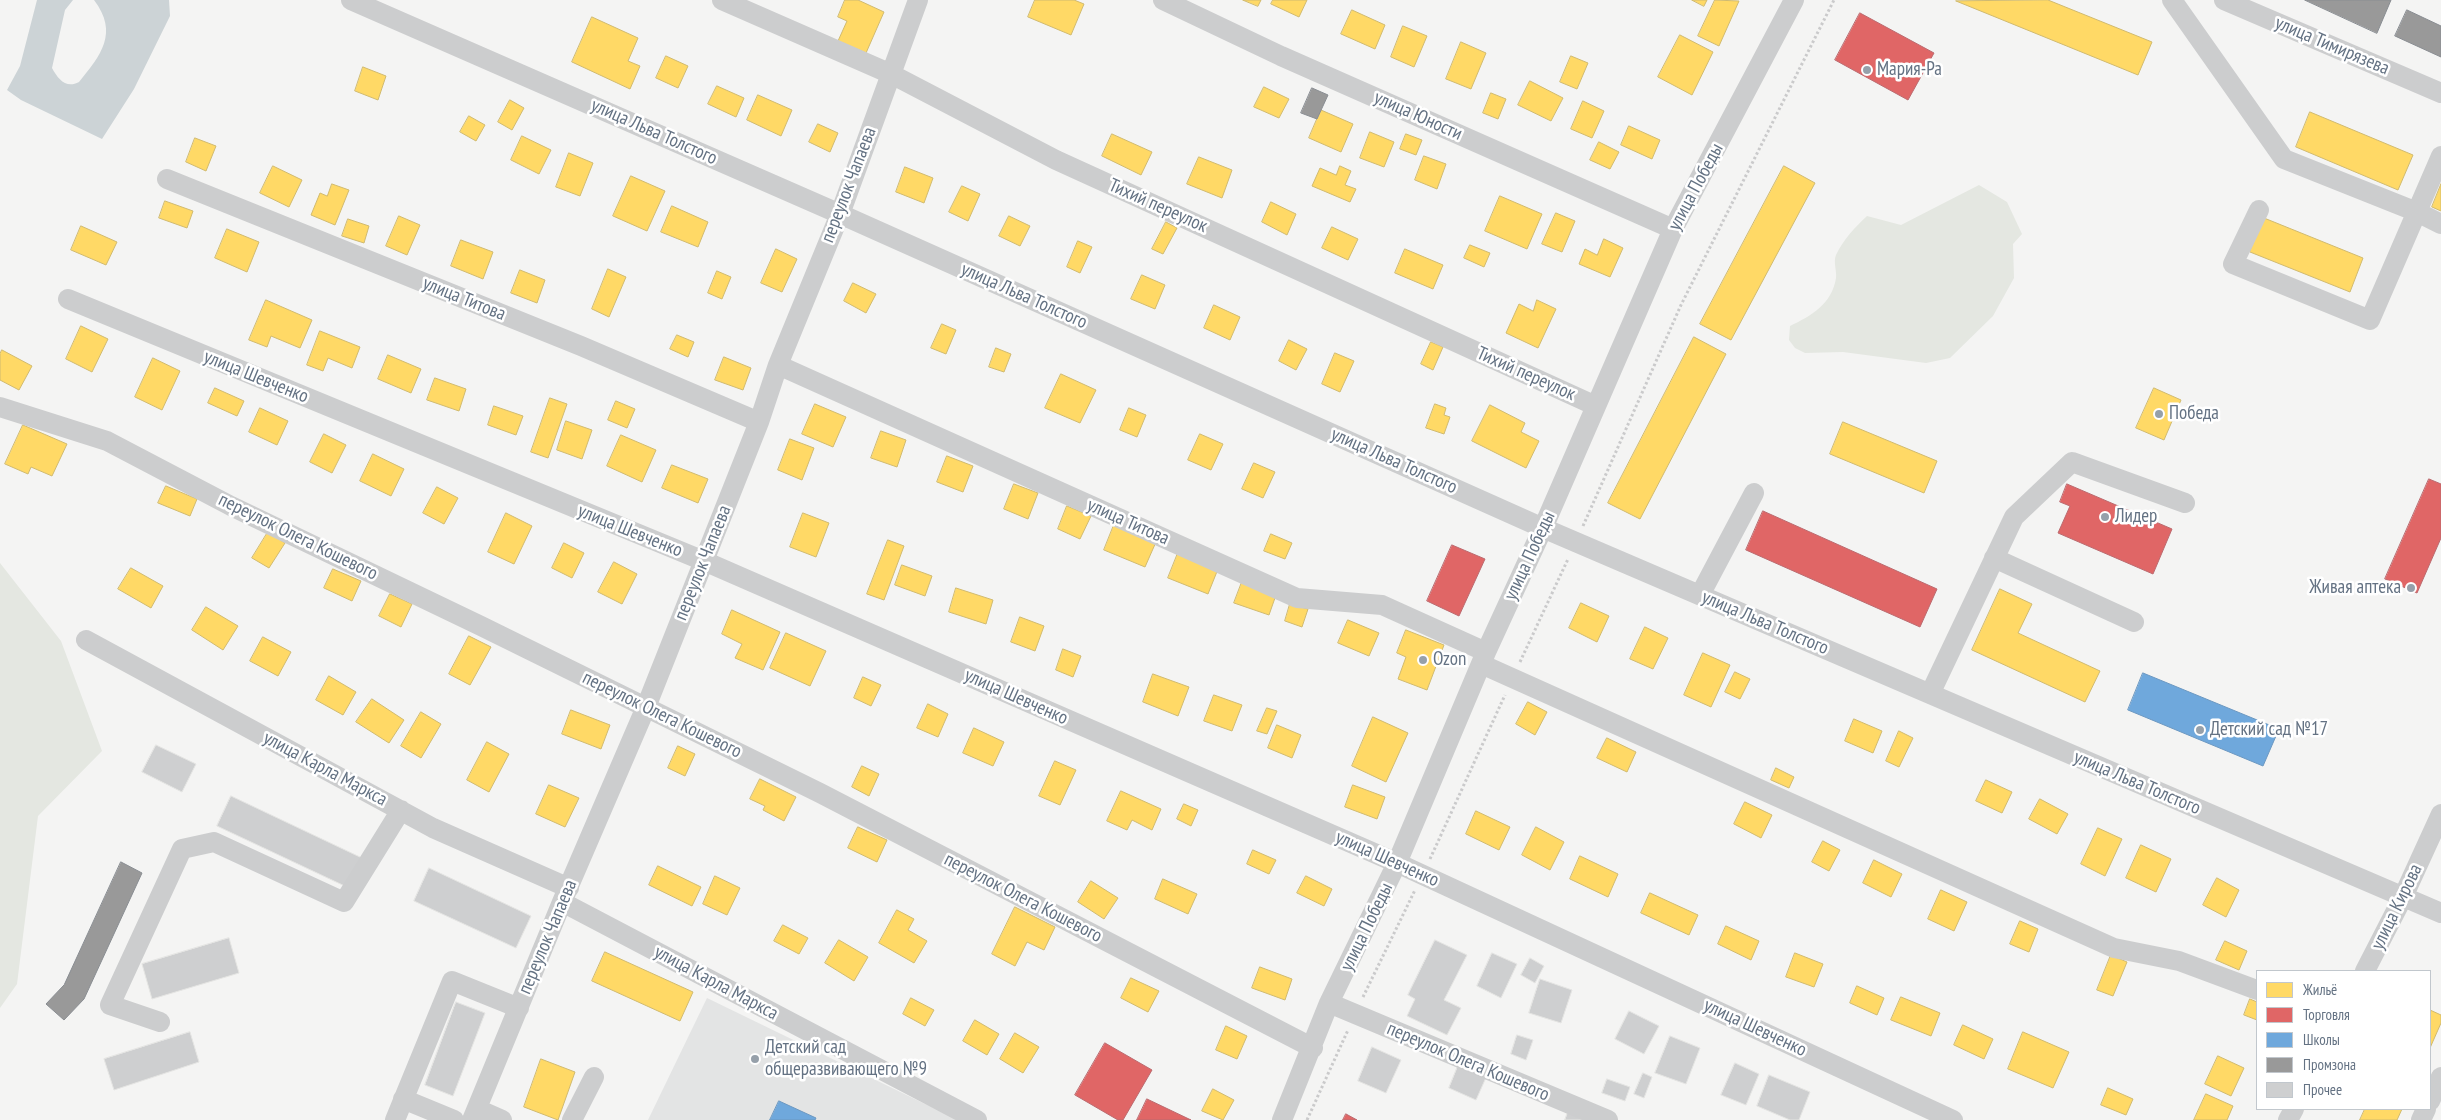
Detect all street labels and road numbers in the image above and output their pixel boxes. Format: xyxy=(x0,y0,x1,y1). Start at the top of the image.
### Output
street label: улица Тимирязева xyxy=(2272,12,2392,80)
street label: улица Юности xyxy=(1370,86,1466,146)
street label: улица Льва Толстого xyxy=(587,94,721,170)
street label: переулок Чапаева xyxy=(817,124,881,246)
street label: улица Победы xyxy=(1664,139,1728,235)
street label: Тихий переулок xyxy=(1105,174,1211,238)
street label: улица Льва Толстого xyxy=(957,258,1091,334)
street label: улица Титова xyxy=(419,272,509,326)
street label: Тихий переулок xyxy=(1473,342,1579,406)
street label: улица Шевченко xyxy=(200,346,312,408)
street label: улица Льва Толстого xyxy=(1327,423,1461,499)
street label: переулок Олега Кошевого xyxy=(215,489,381,585)
street label: улица Титова xyxy=(1083,494,1173,550)
street label: улица Шевченко xyxy=(574,500,686,562)
street label: переулок Чапаева xyxy=(670,502,736,624)
street label: улица Победы xyxy=(1499,508,1561,604)
street label: улица Льва Толстого xyxy=(1698,586,1832,660)
street label: улица Шевченко xyxy=(961,664,1071,730)
street label: переулок Олега Кошевого xyxy=(579,667,745,763)
street label: улица Карла Маркса xyxy=(259,727,391,811)
street label: улица Льва Толстого xyxy=(2070,746,2204,820)
street label: улица Шевченко xyxy=(1332,826,1442,892)
street label: переулок Олега Кошевого xyxy=(940,848,1106,948)
street label: улица Кирова xyxy=(2366,860,2428,954)
street label: переулок Чапаева xyxy=(514,876,582,998)
street label: улица Победы xyxy=(1336,879,1398,975)
street label: улица Карла Маркса xyxy=(650,941,782,1025)
street label: улица Шевченко xyxy=(1700,994,1810,1062)
street label: переулок Олега Кошевого xyxy=(1383,1017,1553,1107)

